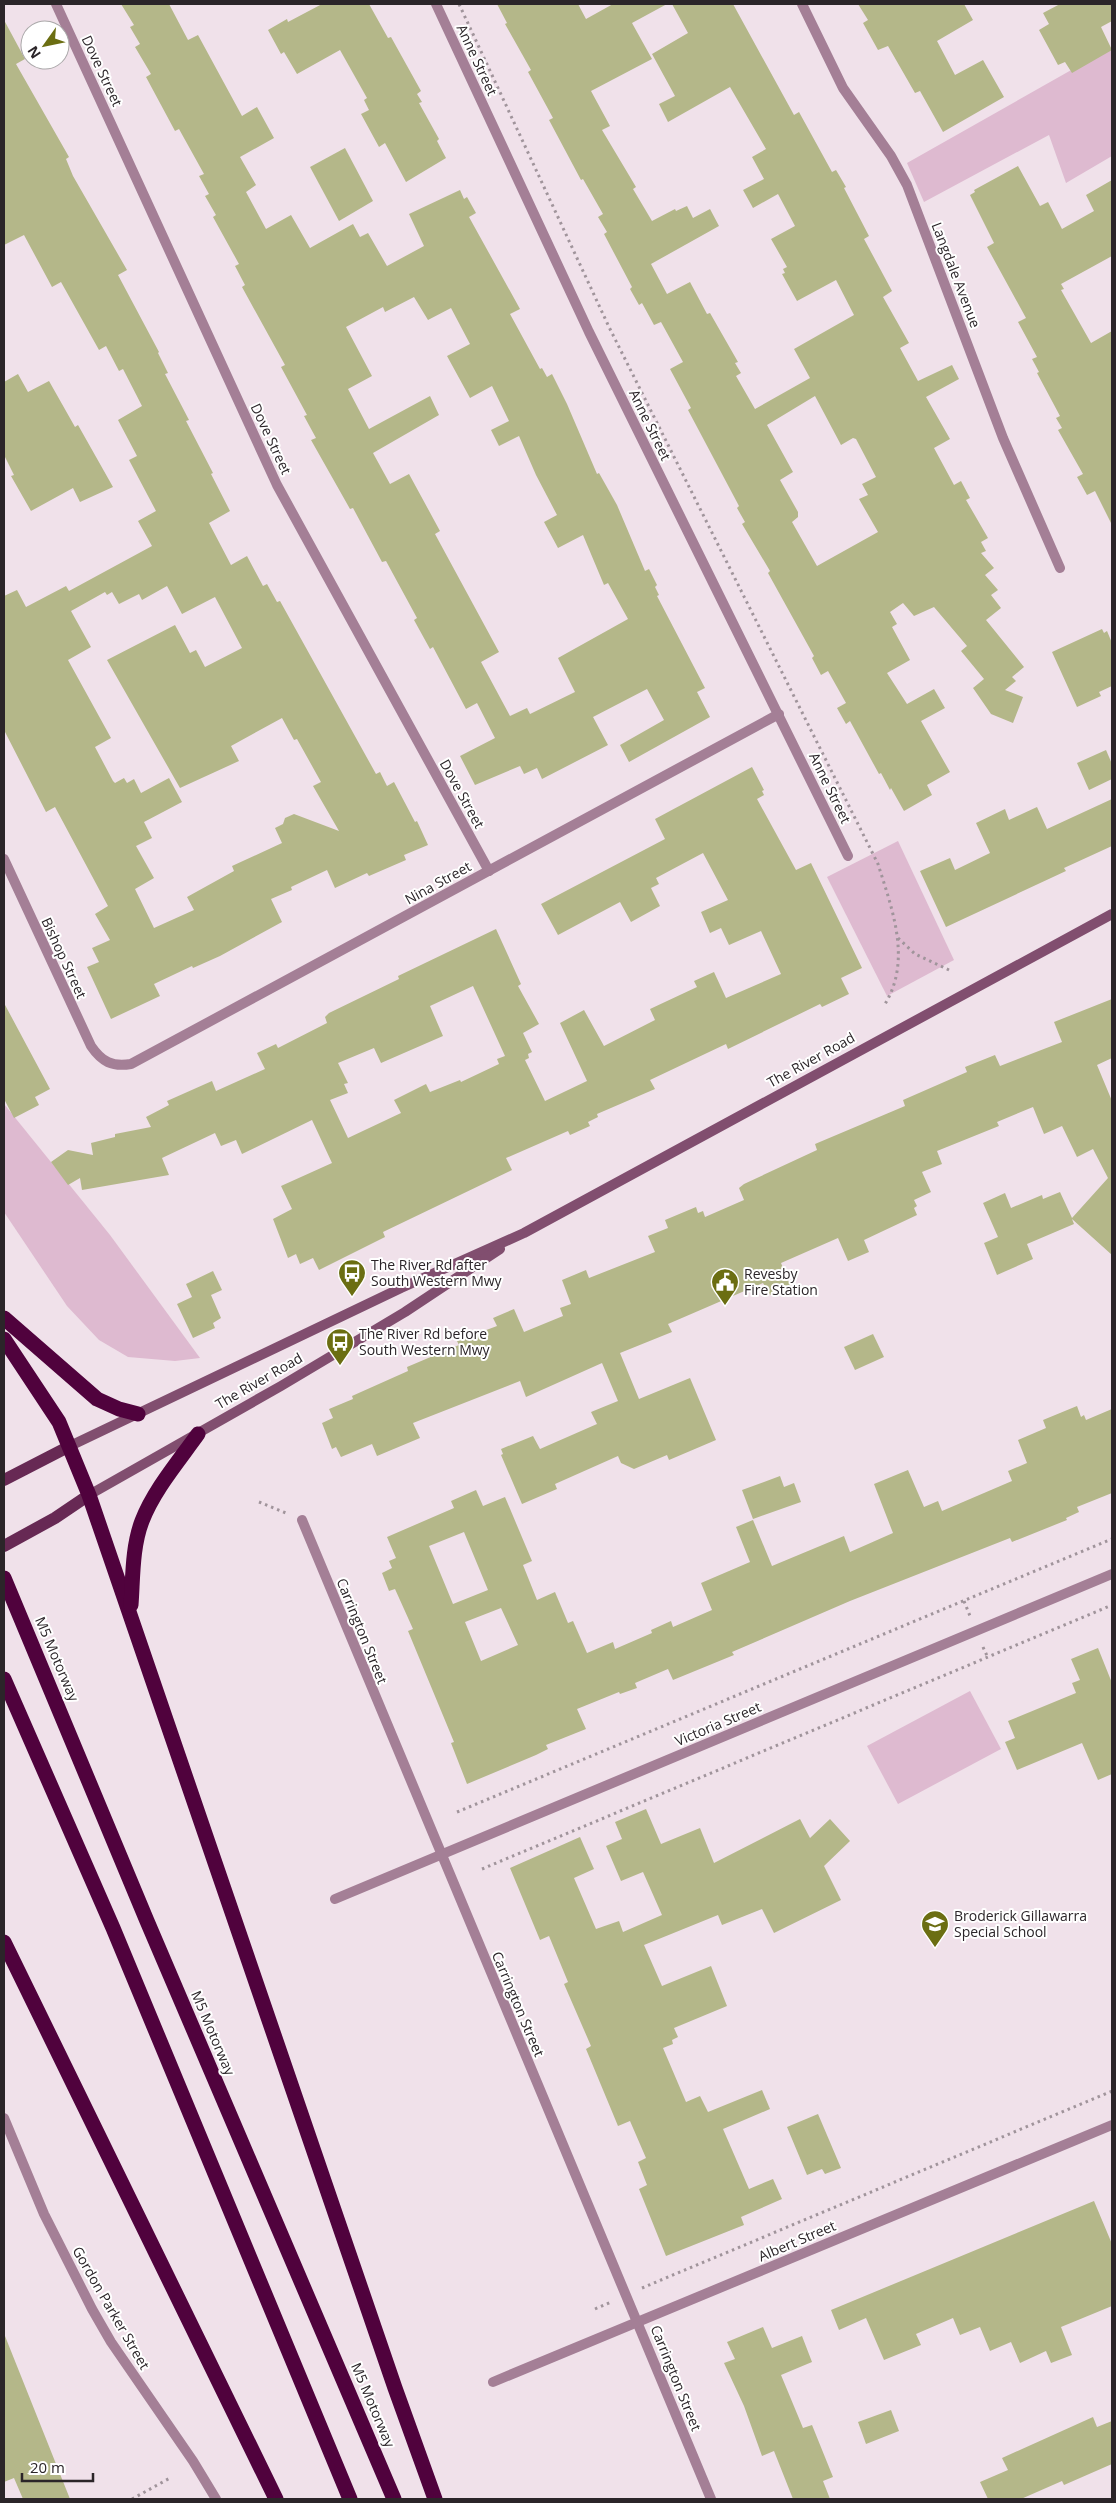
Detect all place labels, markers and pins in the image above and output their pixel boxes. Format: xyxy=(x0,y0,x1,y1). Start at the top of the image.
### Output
place label: The River Rd after South Western Mwy xyxy=(371,1255,503,1290)
bus stop icon: The River Rd after South Western Mwy xyxy=(337,1258,367,1297)
place label: Revesby Fire Station xyxy=(744,1264,818,1299)
public building icon: Revesby Fire Station xyxy=(710,1267,740,1306)
place label: The River Rd before South Western Mwy xyxy=(359,1324,491,1359)
bus stop icon: The River Rd before South Western Mwy xyxy=(325,1327,355,1366)
place label: Broderick Gillawarra Special School xyxy=(954,1906,1087,1941)
school or university icon: Broderick Gillawarra Special School xyxy=(920,1909,950,1948)

